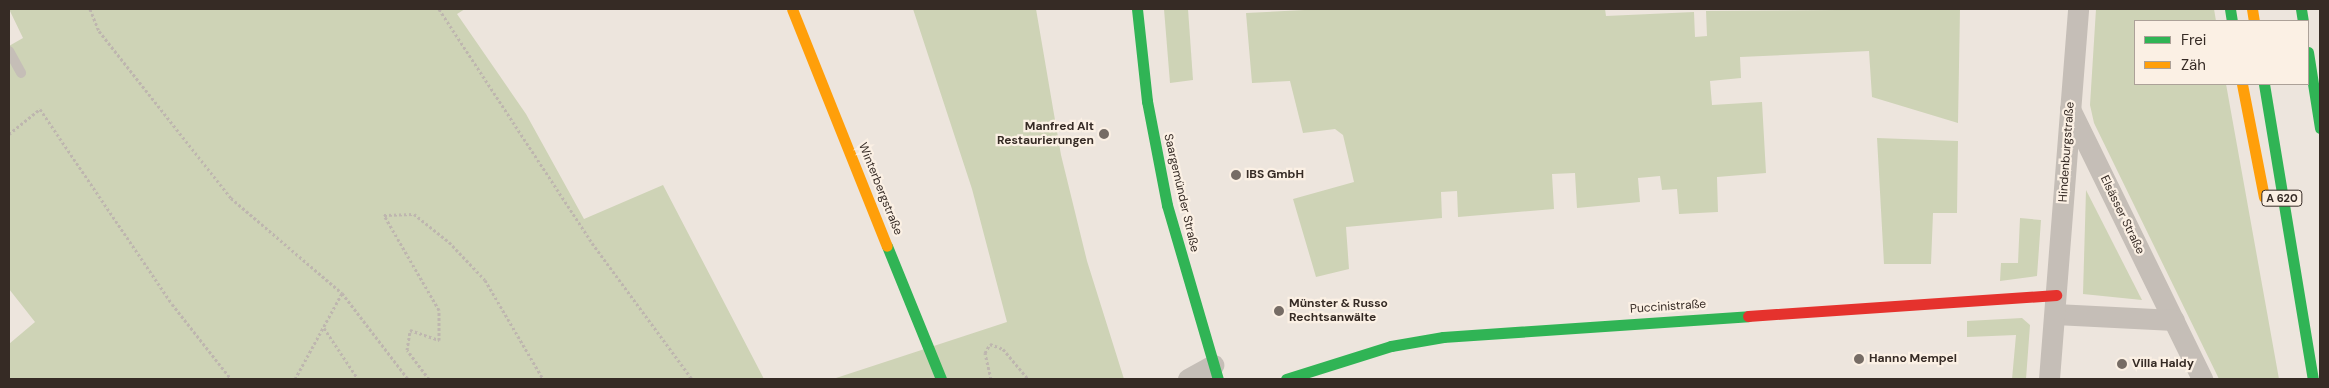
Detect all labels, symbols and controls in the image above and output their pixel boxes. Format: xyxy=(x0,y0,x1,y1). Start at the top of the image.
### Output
legend xyxy=(2134,20,2309,85)
text: Frei xyxy=(2181,30,2206,50)
text: Zäh xyxy=(2181,55,2206,75)
street label: Hindenburgstraße xyxy=(2056,101,2078,203)
place label: Manfred Alt Restaurierungen xyxy=(997,120,1094,148)
marker: Manfred Alt Restaurierungen xyxy=(1098,128,1110,140)
street label: Saargemünder Straße xyxy=(1160,132,1202,254)
street label: Winterbergstraße xyxy=(855,141,905,237)
place label: IBS GmbH xyxy=(1246,168,1304,182)
marker: IBS GmbH xyxy=(1230,169,1242,181)
street label: Elsässer Straße xyxy=(2097,173,2147,257)
road number: A 620 xyxy=(2261,190,2303,207)
place label: Münster & Russo Rechtsanwälte xyxy=(1289,297,1388,325)
street label: Puccinistraße xyxy=(1629,297,1707,317)
marker: Münster & Russo Rechtsanwälte xyxy=(1273,305,1285,317)
place label: Hanno Mempel xyxy=(1869,352,1957,366)
marker: Hanno Mempel xyxy=(1853,353,1865,365)
place label: Villa Haldy xyxy=(2132,357,2194,371)
marker: Villa Haldy xyxy=(2116,358,2128,370)

